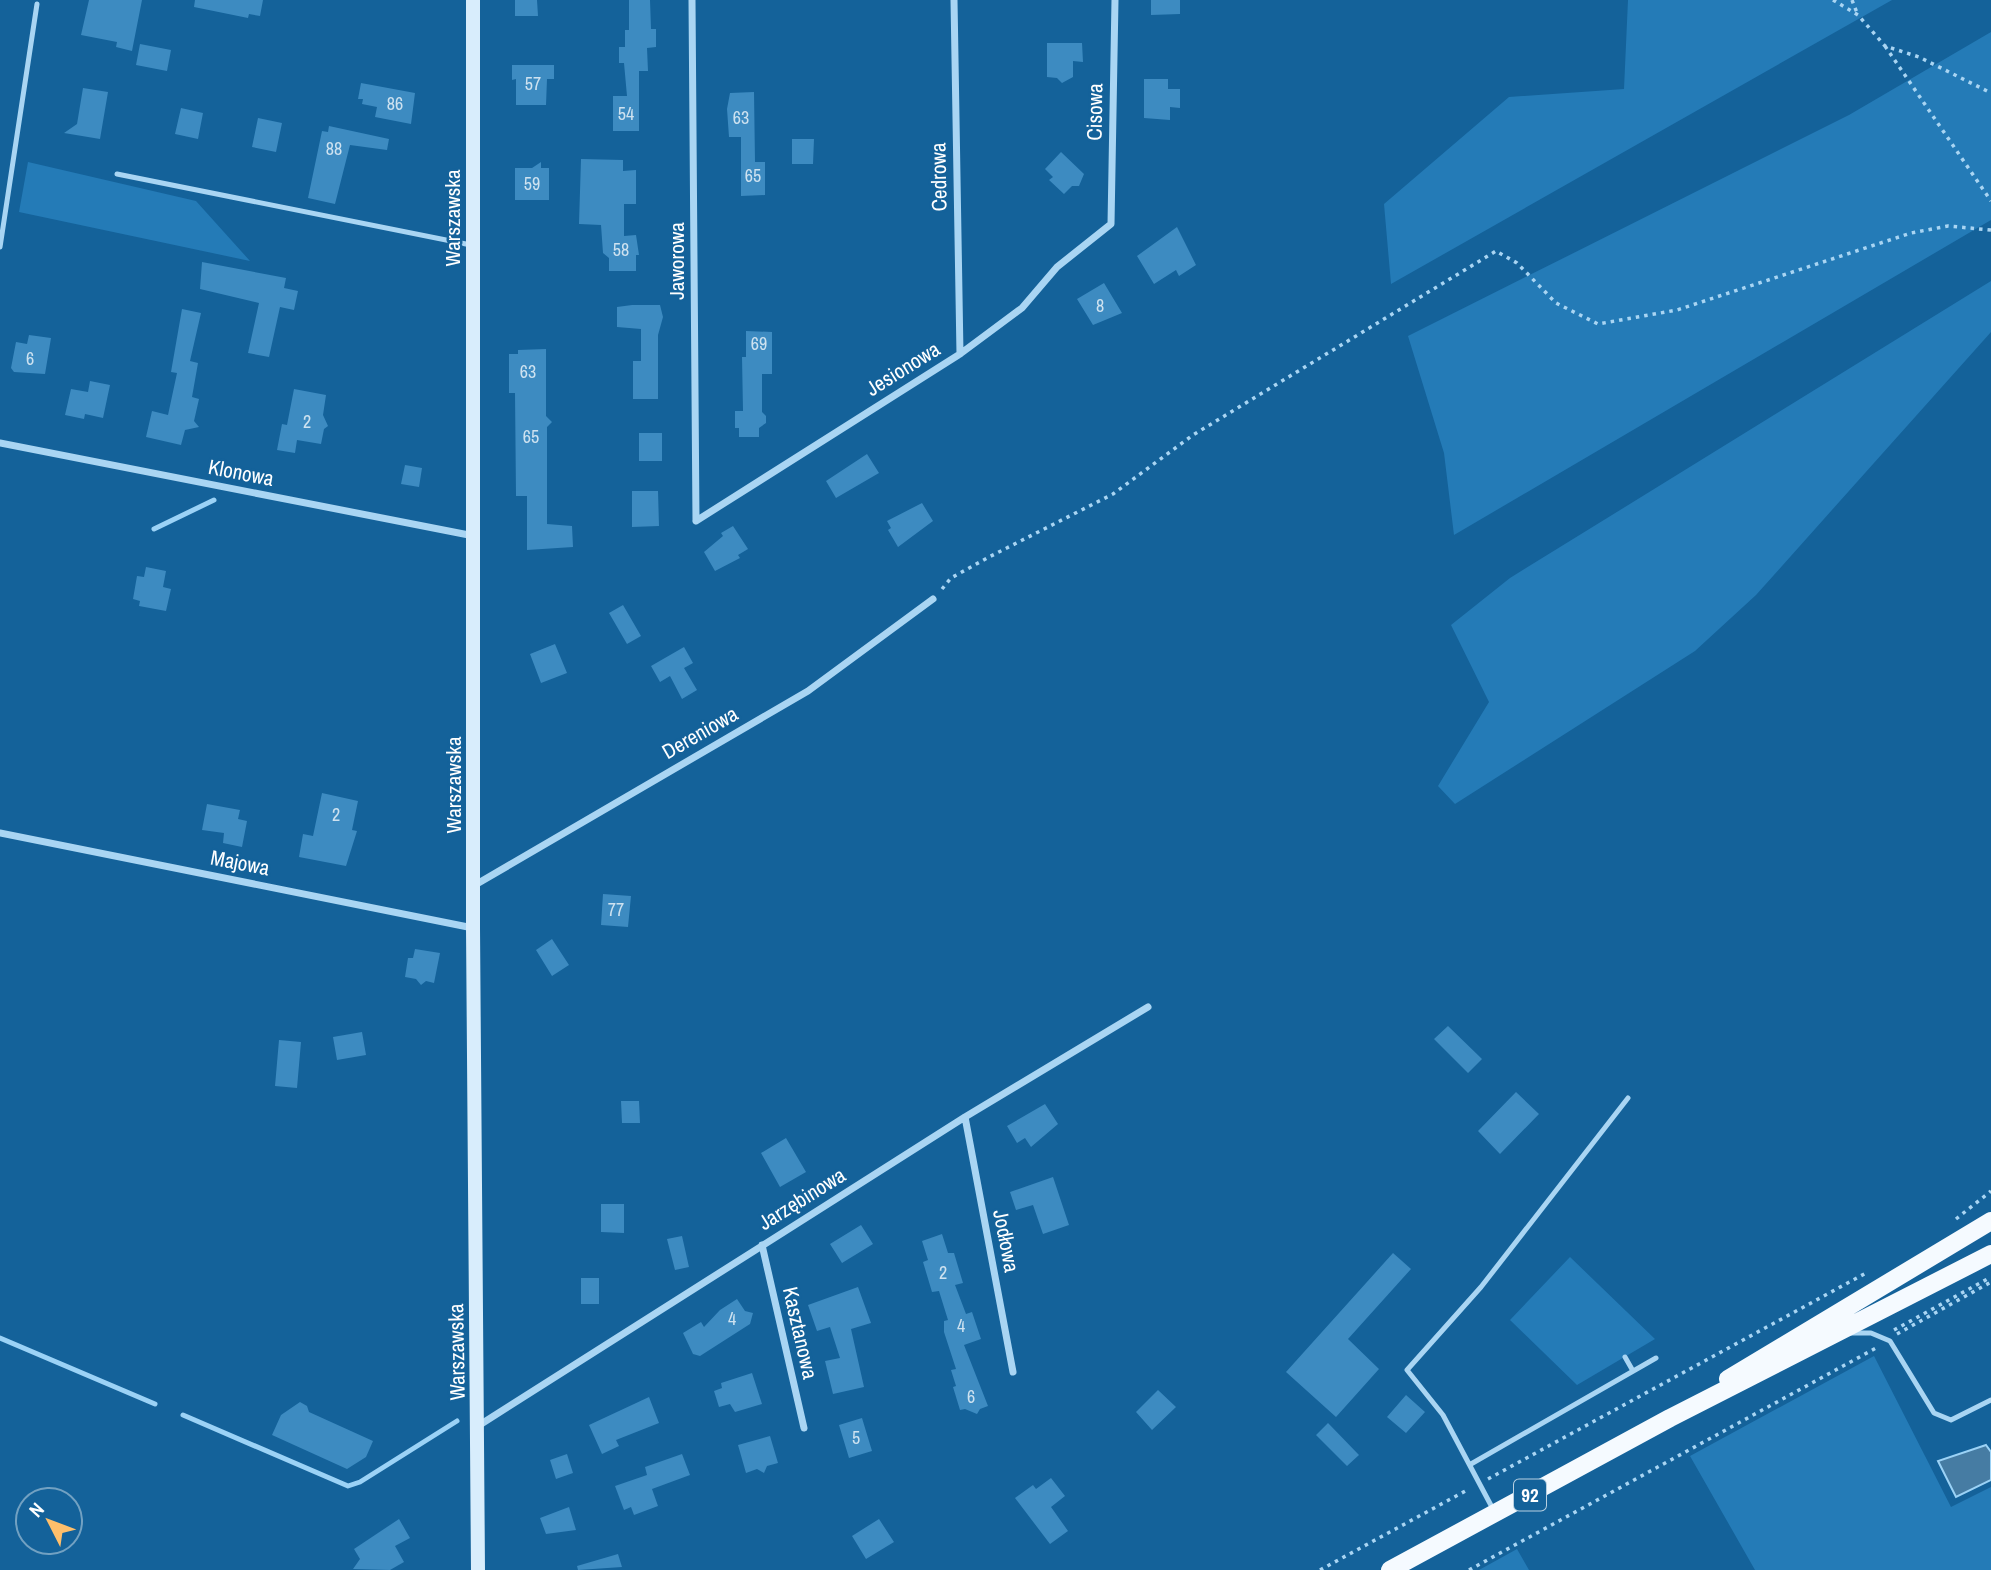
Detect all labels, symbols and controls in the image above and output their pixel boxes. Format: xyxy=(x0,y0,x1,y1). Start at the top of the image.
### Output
house number: 57 xyxy=(525,71,541,96)
street label: Cisowa xyxy=(1080,83,1110,141)
house number: 86 xyxy=(387,91,403,116)
house number: 54 xyxy=(618,101,634,126)
house number: 63 xyxy=(733,105,749,130)
house number: 88 xyxy=(326,136,342,161)
street label: Cedrowa xyxy=(923,142,954,212)
house number: 65 xyxy=(745,163,761,188)
street label: Warszawska xyxy=(438,169,467,266)
house number: 59 xyxy=(524,171,540,196)
street label: Jaworowa xyxy=(662,222,691,300)
house number: 58 xyxy=(613,237,629,262)
house number: 8 xyxy=(1096,293,1104,318)
house number: 69 xyxy=(751,331,767,356)
street label: Jesionowa xyxy=(860,334,946,403)
house number: 6 xyxy=(26,346,34,371)
house number: 63 xyxy=(520,359,536,384)
house number: 2 xyxy=(303,409,311,434)
house number: 65 xyxy=(523,424,539,449)
street label: Klonowa xyxy=(206,452,277,493)
street label: Dereniowa xyxy=(656,699,743,766)
street label: Warszawska xyxy=(439,736,468,833)
house number: 2 xyxy=(332,802,340,827)
street label: Majowa xyxy=(208,843,272,882)
house number: 77 xyxy=(608,897,624,922)
street label: Jarzębinowa xyxy=(753,1160,851,1237)
street label: Jodłowa xyxy=(986,1207,1027,1275)
house number: 2 xyxy=(939,1260,947,1285)
street label: Kasztanowa xyxy=(776,1284,825,1382)
street label: Warszawska xyxy=(441,1303,472,1401)
house number: 4 xyxy=(728,1306,736,1331)
house number: 4 xyxy=(957,1313,965,1338)
house number: 6 xyxy=(967,1384,975,1409)
house number: 5 xyxy=(852,1425,860,1450)
road number: 92 xyxy=(1514,1480,1546,1511)
north arrow xyxy=(14,1486,84,1556)
text: N xyxy=(23,1497,50,1523)

